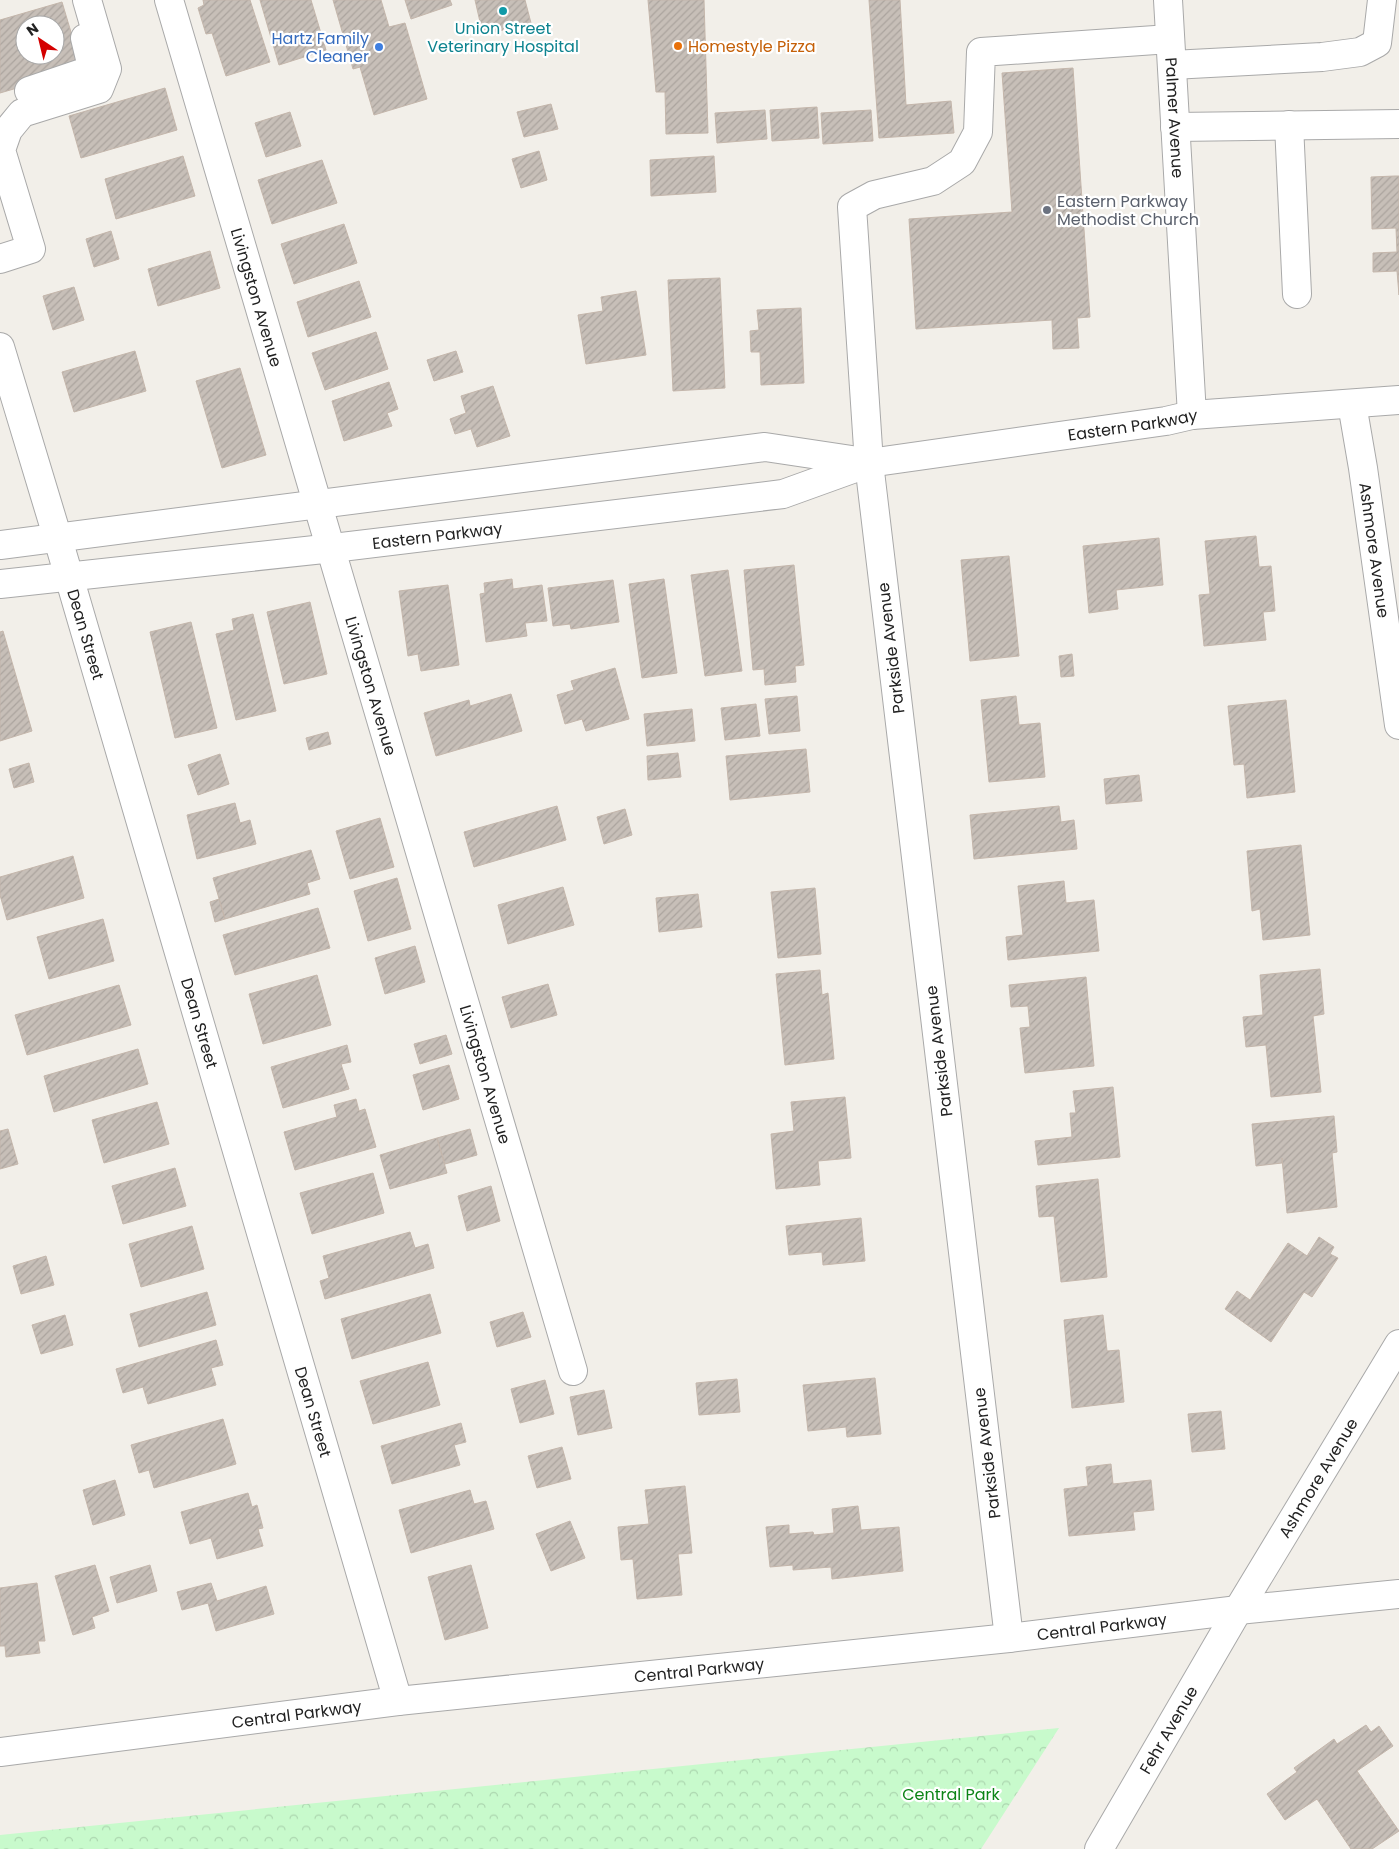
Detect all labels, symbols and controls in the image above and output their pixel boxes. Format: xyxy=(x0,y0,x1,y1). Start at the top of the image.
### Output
marker: Union Street Veterinary Hospital xyxy=(497,5,509,17)
north arrow xyxy=(15,15,65,65)
place label: Union Street Veterinary Hospital xyxy=(427,17,579,58)
text: N xyxy=(22,18,43,41)
place label: Hartz Family Cleaner xyxy=(272,27,369,68)
place label: Homestyle Pizza xyxy=(688,35,816,58)
marker: Homestyle Pizza xyxy=(672,40,684,52)
marker: Hartz Family Cleaner xyxy=(373,41,385,53)
street label: Palmer Avenue xyxy=(1160,57,1190,179)
place label: Eastern Parkway Methodist Church xyxy=(1057,190,1199,231)
marker: Eastern Parkway Methodist Church xyxy=(1041,204,1053,216)
street label: Livingston Avenue xyxy=(225,225,288,370)
street label: Eastern Parkway xyxy=(1066,403,1198,446)
street label: Ashmore Avenue xyxy=(1354,481,1395,619)
street label: Eastern Parkway xyxy=(371,516,504,555)
street label: Parkside Avenue xyxy=(872,581,910,715)
street label: Dean Street xyxy=(62,586,110,683)
street label: Livingston Avenue xyxy=(340,614,402,758)
street label: Dean Street xyxy=(175,975,224,1071)
street label: Parkside Avenue xyxy=(920,984,958,1118)
street label: Livingston Avenue xyxy=(454,1002,517,1147)
street label: Dean Street xyxy=(289,1364,338,1460)
street label: Parkside Avenue xyxy=(968,1386,1006,1520)
street label: Ashmore Avenue xyxy=(1273,1413,1363,1542)
street label: Central Parkway xyxy=(1036,1607,1168,1646)
street label: Central Parkway xyxy=(633,1652,765,1688)
street label: Fehr Avenue xyxy=(1134,1681,1203,1778)
street label: Central Parkway xyxy=(230,1694,363,1734)
park label: Central Park xyxy=(902,1783,1001,1806)

